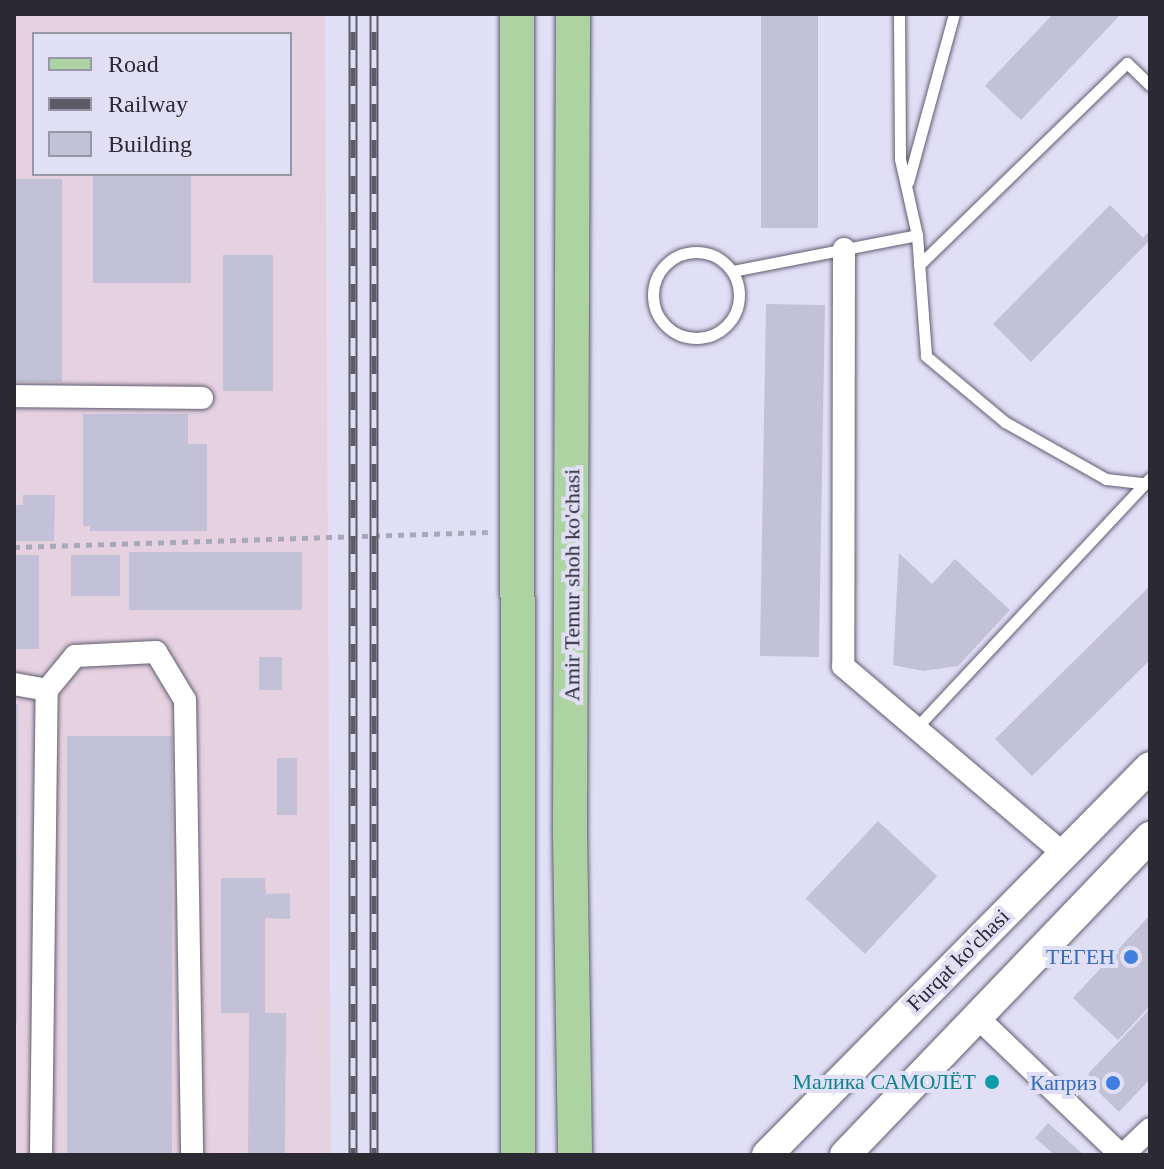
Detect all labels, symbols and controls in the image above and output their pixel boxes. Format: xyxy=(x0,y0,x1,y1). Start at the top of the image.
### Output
legend xyxy=(32,32,292,176)
text: Road xyxy=(108,51,159,77)
text: Railway xyxy=(108,91,188,117)
text: Building xyxy=(108,131,192,157)
street label: Amir Temur shoh ko'chasi xyxy=(559,469,585,701)
street label: Furqat ko'chasi xyxy=(901,903,1015,1017)
place label: ТЕГЕН xyxy=(1046,944,1115,970)
marker: ТЕГЕН xyxy=(1122,948,1140,966)
place label: Малика САМОЛЁТ xyxy=(792,1069,976,1095)
place label: Каприз xyxy=(1030,1070,1097,1096)
marker: Малика САМОЛЁТ xyxy=(983,1073,1001,1091)
marker: Каприз xyxy=(1104,1074,1122,1092)

